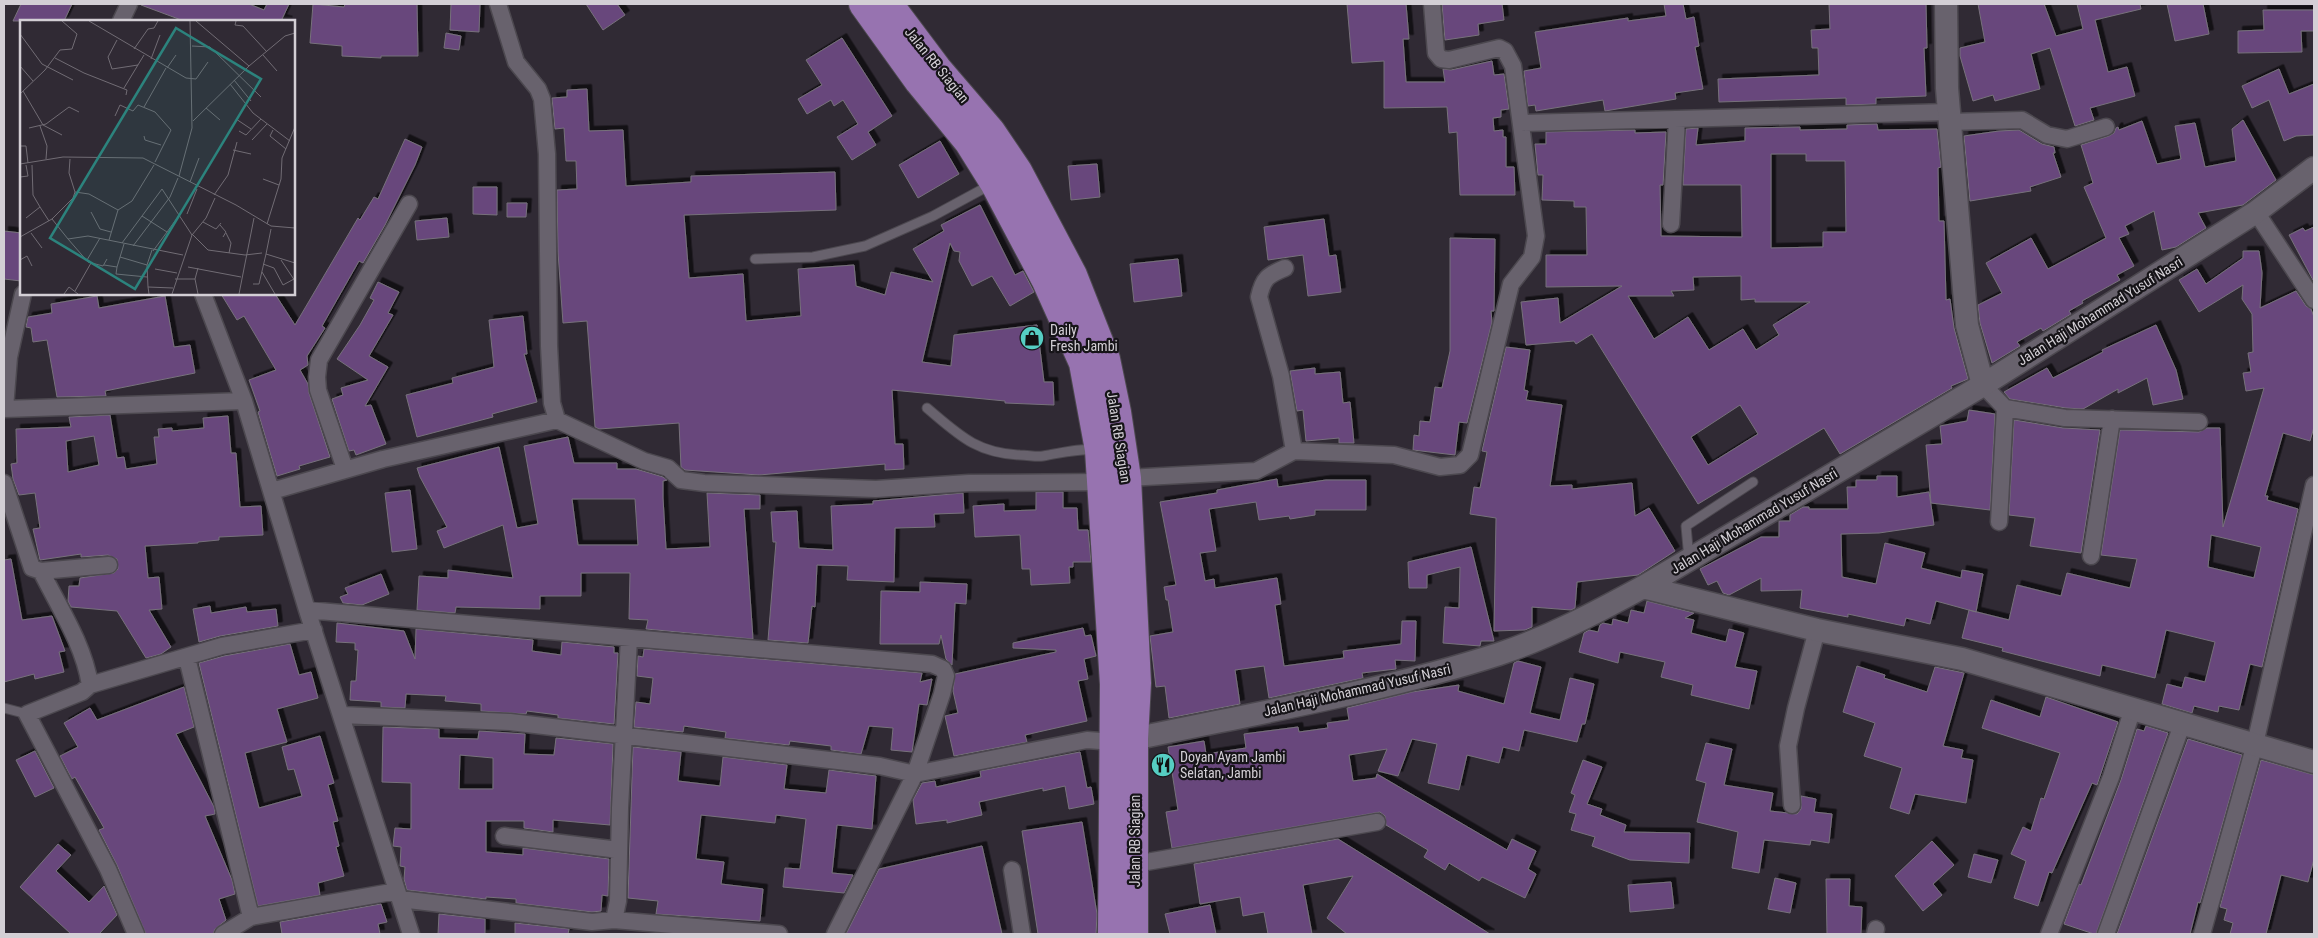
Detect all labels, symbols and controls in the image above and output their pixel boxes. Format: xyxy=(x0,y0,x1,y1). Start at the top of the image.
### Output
inset map xyxy=(20,20,295,295)
street label: Jalan RB Siagian xyxy=(902,24,972,106)
street label: Jalan Haji Mohammad Yusuf Nasri xyxy=(2015,254,2185,368)
place label: Daily Fresh Jambi xyxy=(1050,322,1118,354)
shop icon: Daily Fresh Jambi xyxy=(1019,325,1045,351)
street label: Jalan RB Siagian xyxy=(1104,390,1134,484)
street label: Jalan Haji Mohammad Yusuf Nasri xyxy=(1668,465,1840,577)
street label: Jalan Haji Mohammad Yusuf Nasri xyxy=(1262,661,1452,719)
place label: Doyan Ayam Jambi Selatan, Jambi xyxy=(1180,749,1285,781)
restaurant icon: Doyan Ayam Jambi Selatan, Jambi xyxy=(1150,752,1176,778)
street label: Jalan RB Siagian xyxy=(1127,795,1143,887)

